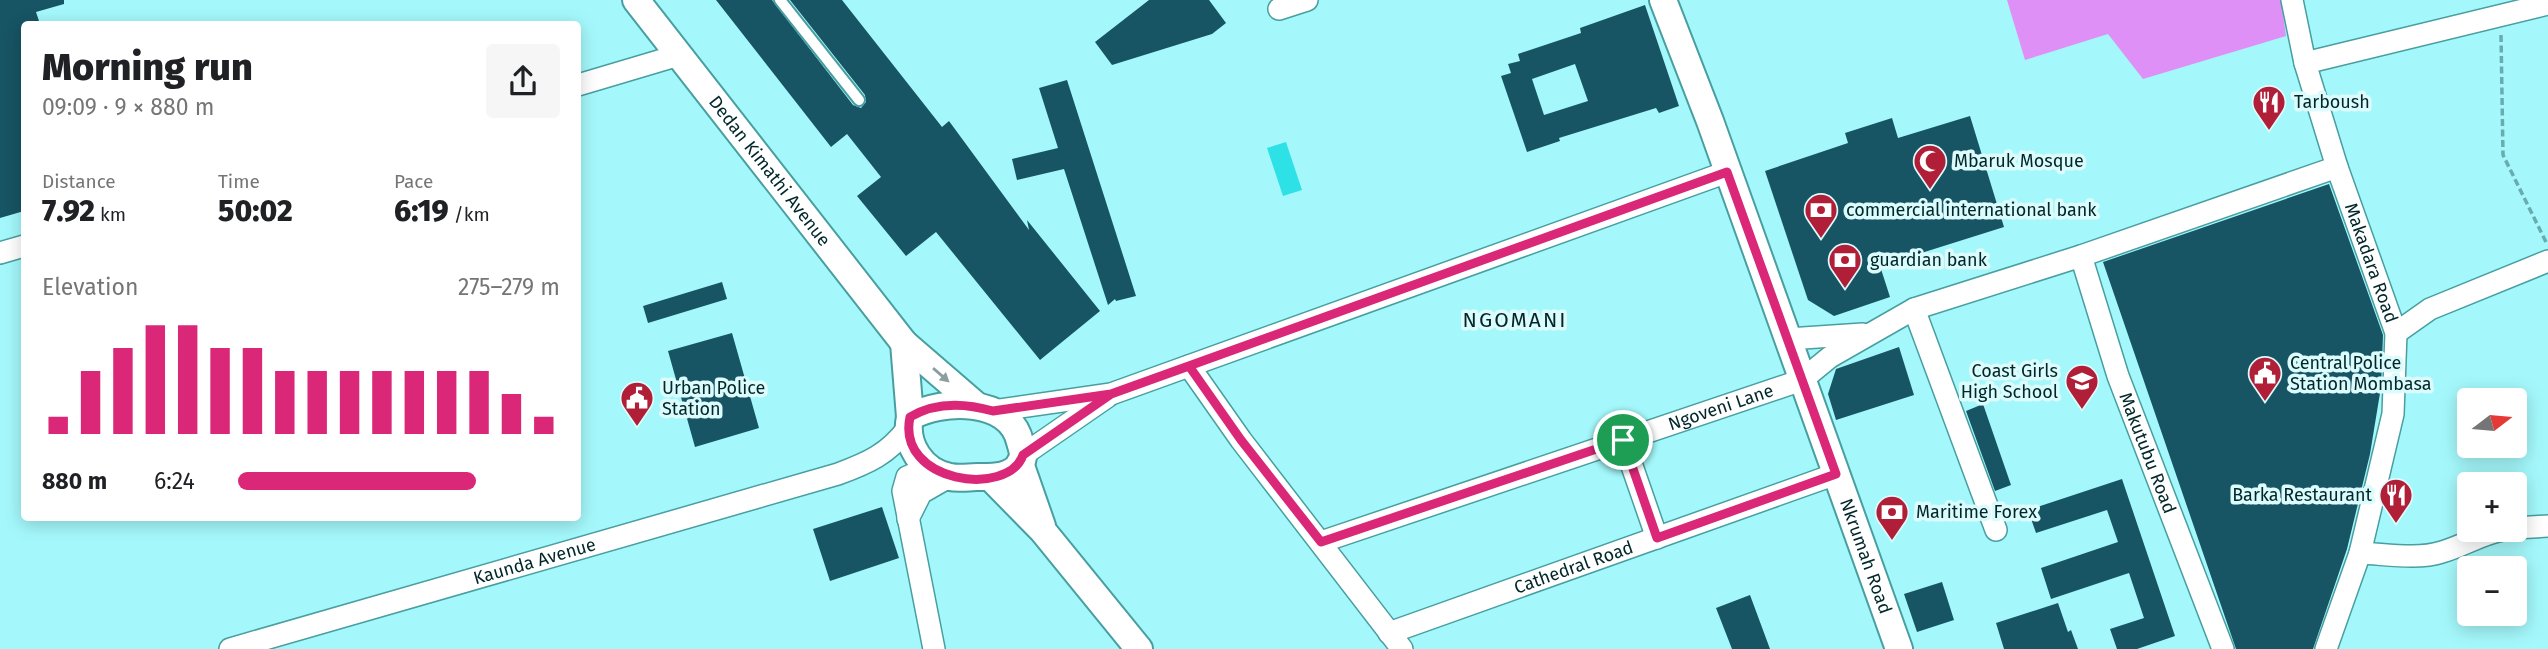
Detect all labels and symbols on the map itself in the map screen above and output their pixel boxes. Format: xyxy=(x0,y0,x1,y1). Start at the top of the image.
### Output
restaurant icon: Tarboush xyxy=(2250,83,2288,132)
street label: Dedan Kimathi Avenue xyxy=(704,91,835,251)
place label: Tarboush xyxy=(2294,91,2370,113)
mosque icon: Mbaruk Mosque xyxy=(1911,142,1949,191)
place label: Mbaruk Mosque xyxy=(1954,150,2084,172)
bank icon: commercial international bank xyxy=(1802,191,1840,240)
place label: commercial international bank xyxy=(1846,199,2097,221)
street label: Makadara Road xyxy=(2340,200,2403,326)
bank icon: guardian bank xyxy=(1826,241,1864,290)
place label: guardian bank xyxy=(1870,249,1988,271)
district label: NGOMANI xyxy=(1463,307,1567,333)
place label: Central Police Station Mombasa xyxy=(2290,352,2431,395)
public building icon: Central Police Station Mombasa xyxy=(2246,354,2284,403)
place label: Coast Girls High School xyxy=(1961,360,2058,403)
school or university icon: Coast Girls High School xyxy=(2063,362,2101,411)
one-way arrow xyxy=(932,367,949,382)
place label: Urban Police Station xyxy=(662,377,765,420)
public building icon: Urban Police Station xyxy=(618,379,656,428)
street label: Ngoveni Lane xyxy=(1665,379,1776,435)
north arrow xyxy=(2457,388,2527,458)
street label: Makutubu Road xyxy=(2114,389,2181,517)
pin xyxy=(1593,410,1653,470)
restaurant icon: Barka Restaurant xyxy=(2377,476,2415,525)
place label: Barka Restaurant xyxy=(2232,484,2372,506)
bank icon: Maritime Forex xyxy=(1873,493,1911,542)
street label: Nkrumah Road xyxy=(1835,495,1897,617)
place label: Maritime Forex xyxy=(1916,501,2037,523)
street label: Kaunda Avenue xyxy=(471,533,598,589)
street label: Cathedral Road xyxy=(1511,536,1636,599)

